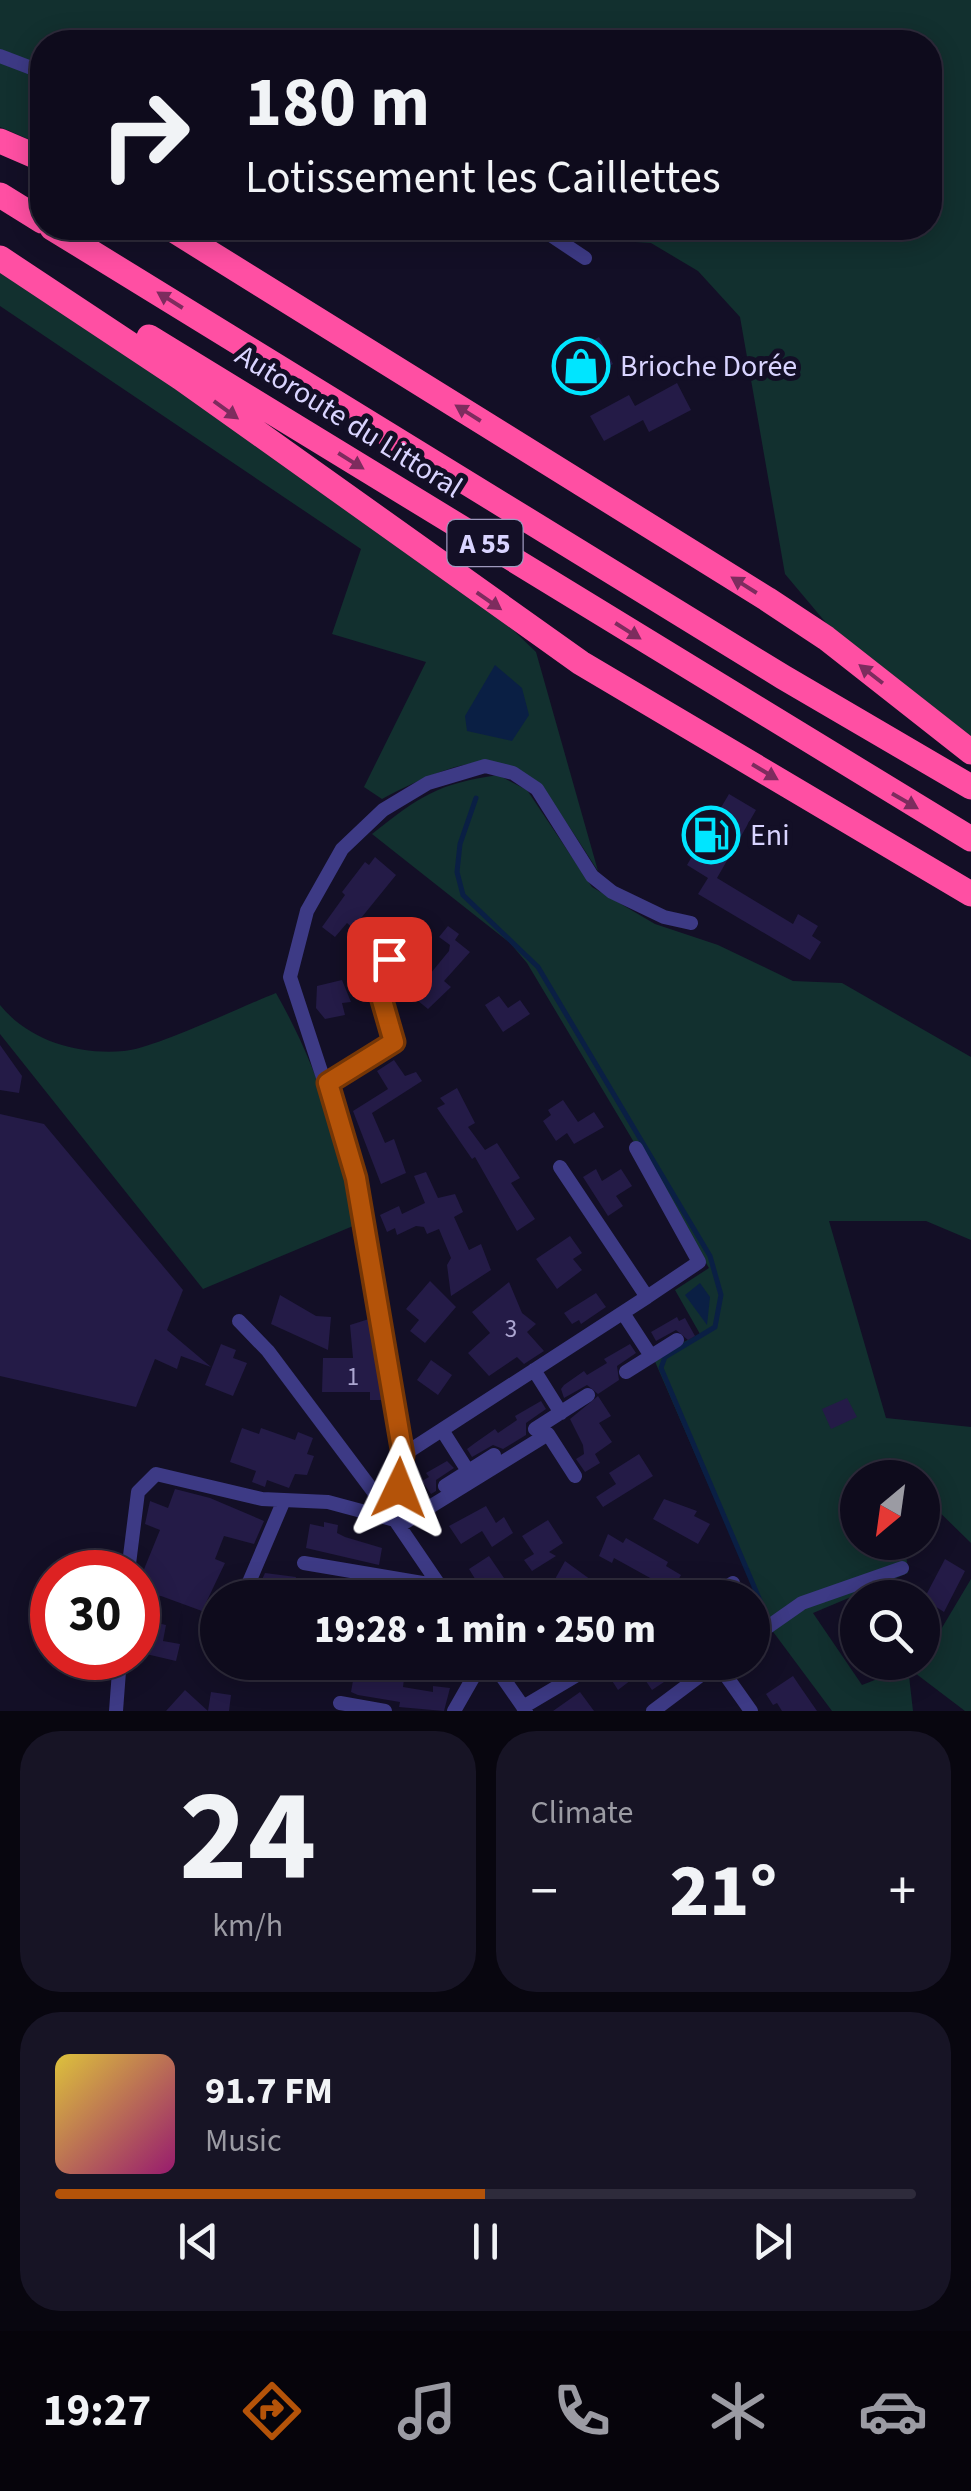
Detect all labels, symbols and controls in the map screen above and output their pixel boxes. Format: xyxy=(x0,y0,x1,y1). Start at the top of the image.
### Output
text: 180 m xyxy=(245,53,430,153)
icon: right xyxy=(80,70,210,200)
text: Lotissement les Caillettes xyxy=(245,146,721,210)
one-way arrow xyxy=(156,292,184,309)
street label: Autoroute du Littoral xyxy=(227,334,471,509)
shop icon: Brioche Dorée xyxy=(551,336,611,396)
place label: Brioche Dorée xyxy=(620,345,797,388)
one-way arrow xyxy=(213,400,239,420)
one-way arrow xyxy=(455,404,482,422)
one-way arrow xyxy=(338,451,365,470)
road number: A 55 xyxy=(448,520,522,566)
one-way arrow xyxy=(730,577,758,594)
one-way arrow xyxy=(476,591,503,610)
one-way arrow xyxy=(614,622,642,640)
one-way arrow xyxy=(858,663,884,684)
one-way arrow xyxy=(751,763,779,780)
one-way arrow xyxy=(891,792,919,809)
fuel station icon: Eni xyxy=(681,805,741,865)
place label: Eni xyxy=(750,814,790,857)
pin xyxy=(347,917,432,1002)
icon: arrive xyxy=(362,932,417,987)
house number: 3 xyxy=(505,1311,517,1347)
house number: 1 xyxy=(347,1359,359,1395)
position arrow xyxy=(347,1436,451,1540)
north arrow xyxy=(840,1460,940,1560)
map controls xyxy=(840,1460,940,1680)
speed limit sign: 30 xyxy=(30,1550,160,1680)
button: search xyxy=(840,1580,940,1680)
text: 19:28 · 1 min · 250 m xyxy=(314,1603,656,1657)
text: 24 xyxy=(179,1745,316,1930)
text: Climate xyxy=(531,1790,633,1836)
text: 21° xyxy=(669,1838,777,1945)
text: − xyxy=(531,1853,558,1931)
text: + xyxy=(889,1853,916,1931)
text: km/h xyxy=(212,1903,283,1949)
text: 91.7 FM xyxy=(205,2064,333,2118)
text: Music xyxy=(205,2118,282,2164)
icon: previous xyxy=(171,2214,226,2269)
icon: pause xyxy=(458,2214,513,2269)
icon: next xyxy=(745,2214,800,2269)
icon: directions xyxy=(237,2376,307,2446)
icon: music xyxy=(392,2376,462,2446)
icon: phone xyxy=(547,2376,617,2446)
icon: climate xyxy=(703,2376,773,2446)
icon: car xyxy=(858,2376,928,2446)
text: 19:27 xyxy=(43,2379,151,2443)

